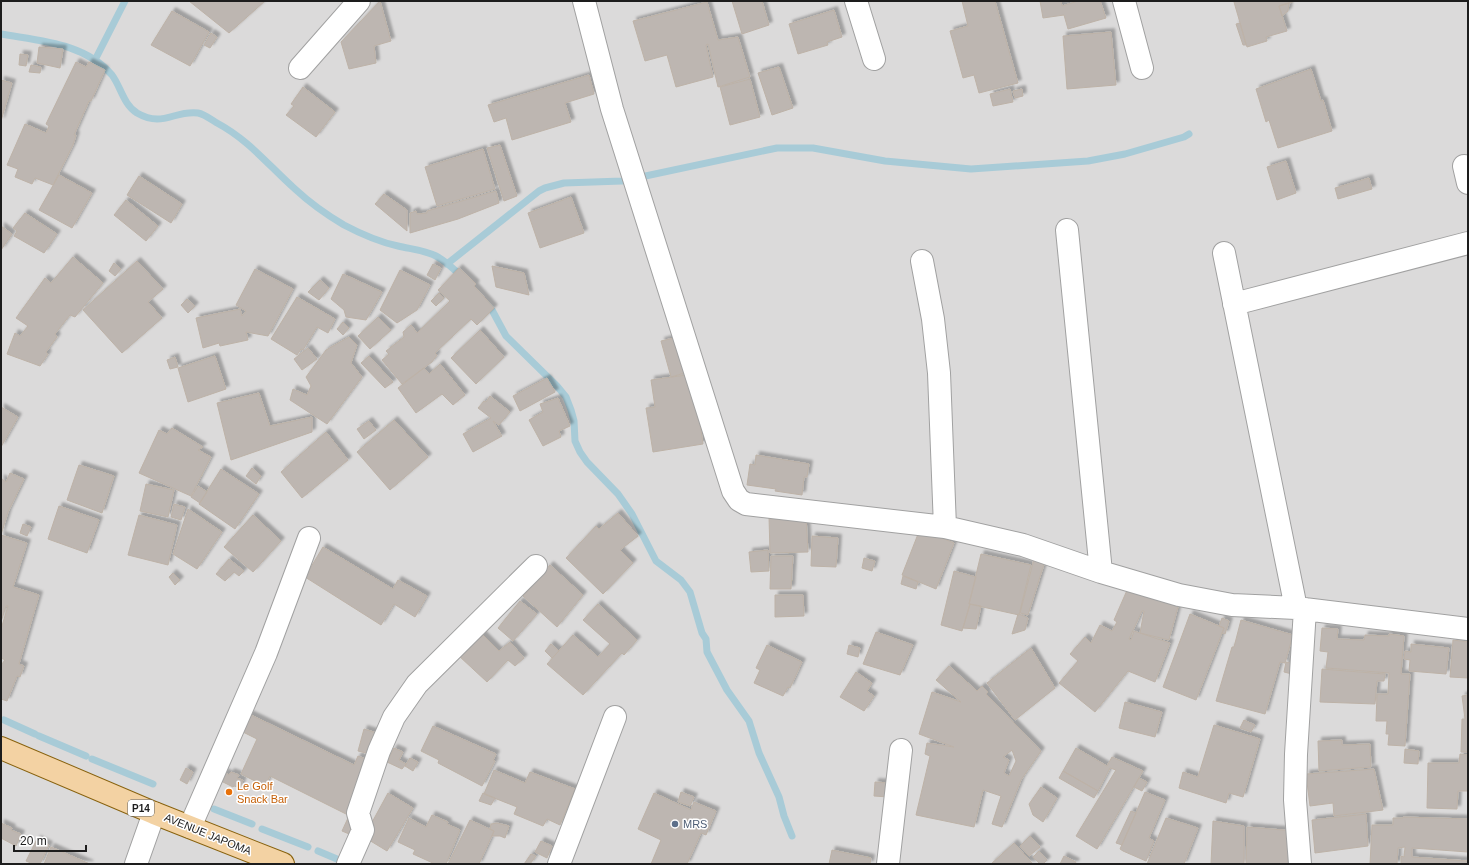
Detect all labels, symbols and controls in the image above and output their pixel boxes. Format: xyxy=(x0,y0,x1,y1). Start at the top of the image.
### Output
place label: Le Golf Snack Bar xyxy=(237,780,288,805)
marker: Le Golf Snack Bar xyxy=(224,787,234,797)
road number: P14 xyxy=(128,800,154,816)
street label: AVENUE JAPOMA xyxy=(163,811,254,857)
place label: MRS xyxy=(683,818,707,830)
marker: MRS xyxy=(670,819,680,829)
scale bar xyxy=(14,827,86,853)
text: 20 m xyxy=(20,834,47,848)

